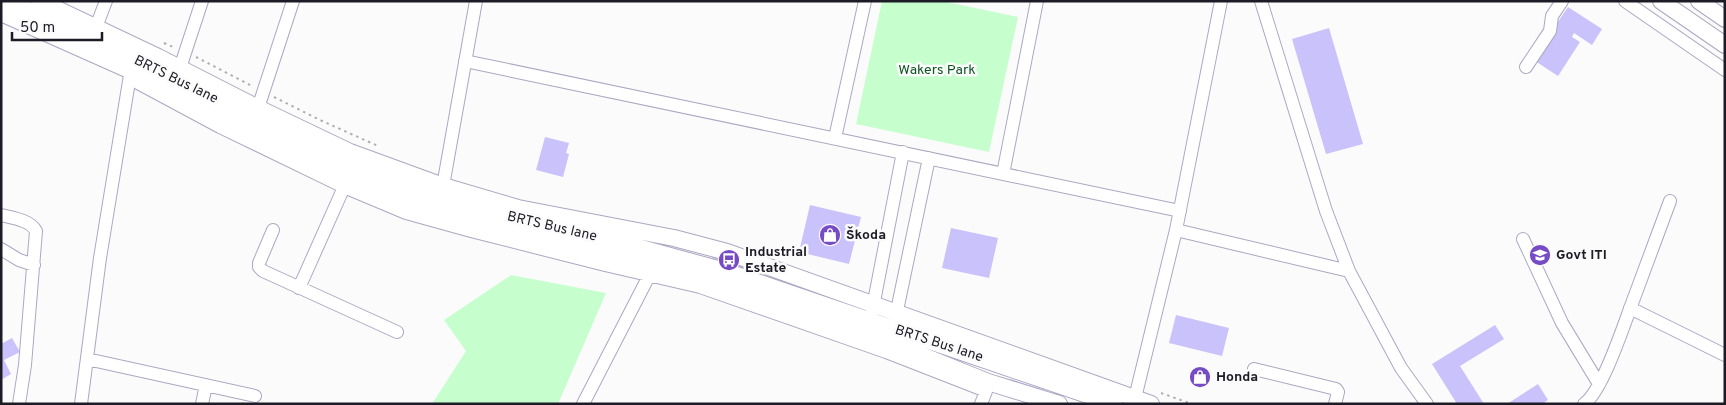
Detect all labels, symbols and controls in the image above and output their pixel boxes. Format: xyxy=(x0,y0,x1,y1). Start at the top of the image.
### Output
scale bar xyxy=(12,10,102,42)
text: 50 m xyxy=(20,19,55,38)
street label: BRTS Bus lane xyxy=(131,52,221,108)
park label: Wakers Park xyxy=(898,62,976,79)
street label: BRTS Bus lane xyxy=(505,208,599,246)
shop icon: Škoda xyxy=(818,223,842,247)
place label: Škoda xyxy=(846,226,886,244)
school or university icon: Govt ITI xyxy=(1528,243,1552,267)
place label: Industrial Estate xyxy=(745,244,807,277)
place label: Govt ITI xyxy=(1556,247,1607,264)
bus stop icon: Industrial Estate xyxy=(717,248,741,272)
street label: BRTS Bus lane xyxy=(893,322,985,366)
shop icon: Honda xyxy=(1188,365,1212,389)
place label: Honda xyxy=(1216,369,1258,386)

